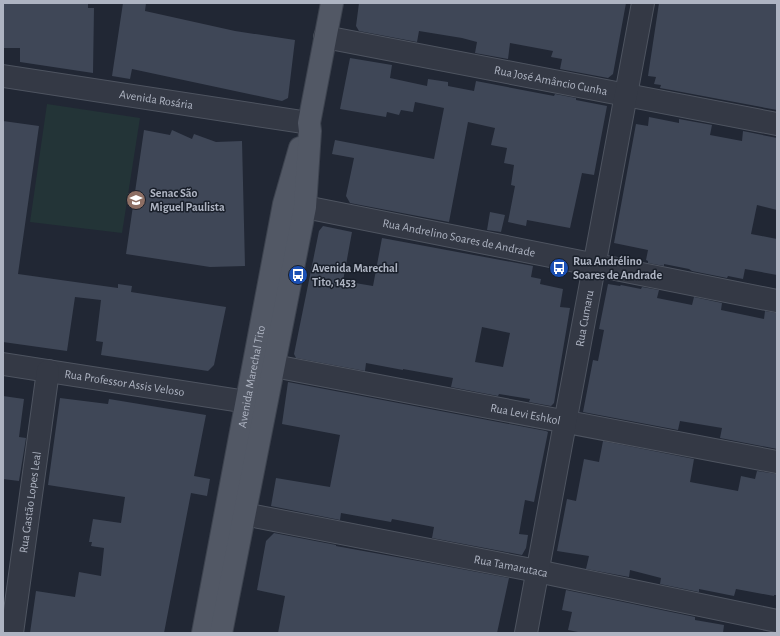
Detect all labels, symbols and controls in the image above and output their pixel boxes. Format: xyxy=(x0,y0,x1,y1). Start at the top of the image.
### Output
street label: Rua José Amâncio Cunha xyxy=(493,64,609,97)
street label: Avenida Rosária xyxy=(119,88,194,111)
place label: Senac São Miguel Paulista xyxy=(150,187,225,213)
school or university icon: Senac São Miguel Paulista xyxy=(125,189,147,211)
street label: Rua Andrelino Soares de Andrade xyxy=(382,217,536,259)
place label: Rua Andrélino Soares de Andrade xyxy=(573,255,662,281)
bus stop icon: Rua Andrélino Soares de Andrade xyxy=(548,257,570,279)
place label: Avenida Marechal Tito, 1453 xyxy=(312,262,398,288)
bus stop icon: Avenida Marechal Tito, 1453 xyxy=(287,264,309,286)
street label: Rua Cumaru xyxy=(573,289,596,348)
street label: Avenida Marechal Tito xyxy=(236,324,267,429)
street label: Rua Professor Assis Veloso xyxy=(64,368,186,398)
street label: Rua Levi Eshkol xyxy=(489,401,561,427)
street label: Rua Gastão Lopes Leal xyxy=(17,451,43,554)
street label: Rua Tamarutaca xyxy=(473,553,549,579)

